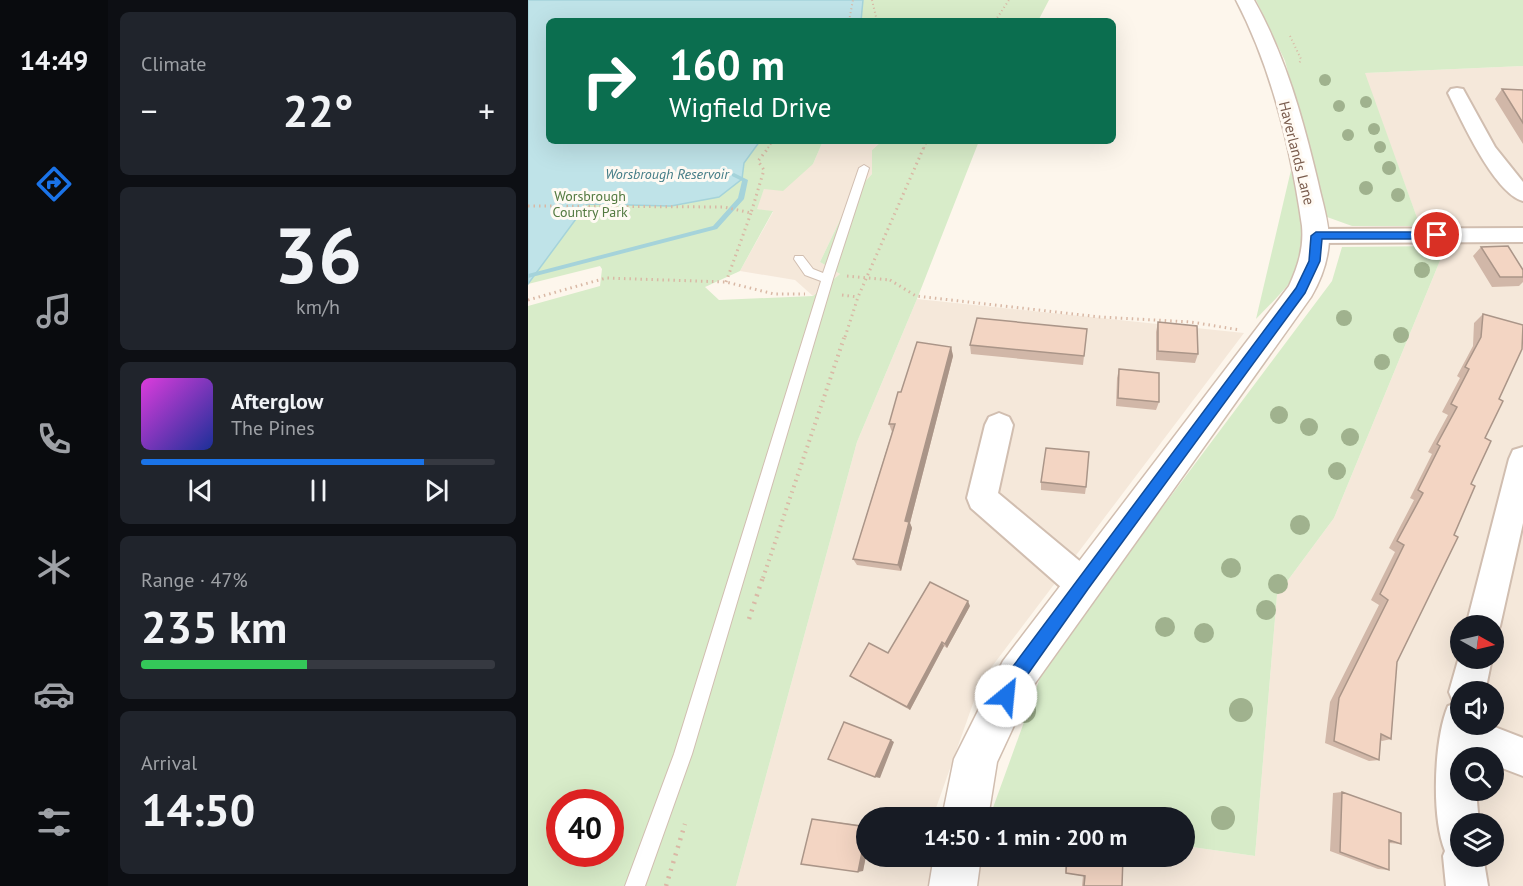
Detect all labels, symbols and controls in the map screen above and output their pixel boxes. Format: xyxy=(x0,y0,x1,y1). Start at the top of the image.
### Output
text: 160 m xyxy=(669,37,785,92)
icon: right xyxy=(570,42,648,120)
text: 14:49 xyxy=(20,43,88,77)
text: Climate xyxy=(141,51,207,77)
text: 22° xyxy=(283,81,353,139)
text: − xyxy=(141,89,158,132)
text: + xyxy=(478,89,495,132)
text: Wigfield Drive xyxy=(669,90,832,124)
street label: Haverlands Lane xyxy=(1275,99,1319,207)
icon: directions xyxy=(33,163,75,205)
water label: Worsbrough Reservoir xyxy=(605,165,730,183)
park label: Worsbrough Country Park xyxy=(552,187,628,221)
text: 36 xyxy=(274,204,362,305)
pin xyxy=(1411,209,1462,260)
icon: arrive xyxy=(1420,218,1453,251)
icon: music xyxy=(33,290,75,332)
text: km/h xyxy=(296,294,340,320)
text: Afterglow xyxy=(231,387,323,415)
text: The Pines xyxy=(231,415,315,441)
icon: phone xyxy=(33,418,75,460)
icon: previous xyxy=(184,474,217,507)
icon: pause xyxy=(302,474,335,507)
icon: next xyxy=(420,474,453,507)
icon: climate xyxy=(33,546,75,588)
text: Range · 47% xyxy=(141,567,248,593)
text: 235 km xyxy=(141,597,287,655)
north arrow xyxy=(1450,615,1504,669)
map controls xyxy=(1450,615,1504,867)
position arrow xyxy=(974,664,1038,728)
icon: car xyxy=(33,673,75,715)
button: sound xyxy=(1450,681,1504,735)
button: search xyxy=(1450,747,1504,801)
text: Arrival xyxy=(141,750,197,776)
text: 14:50 xyxy=(141,780,255,838)
speed limit sign: 40 xyxy=(546,789,624,867)
icon: filters xyxy=(33,801,75,843)
button: layers xyxy=(1450,813,1504,867)
text: 14:50 · 1 min · 200 m xyxy=(924,823,1127,851)

